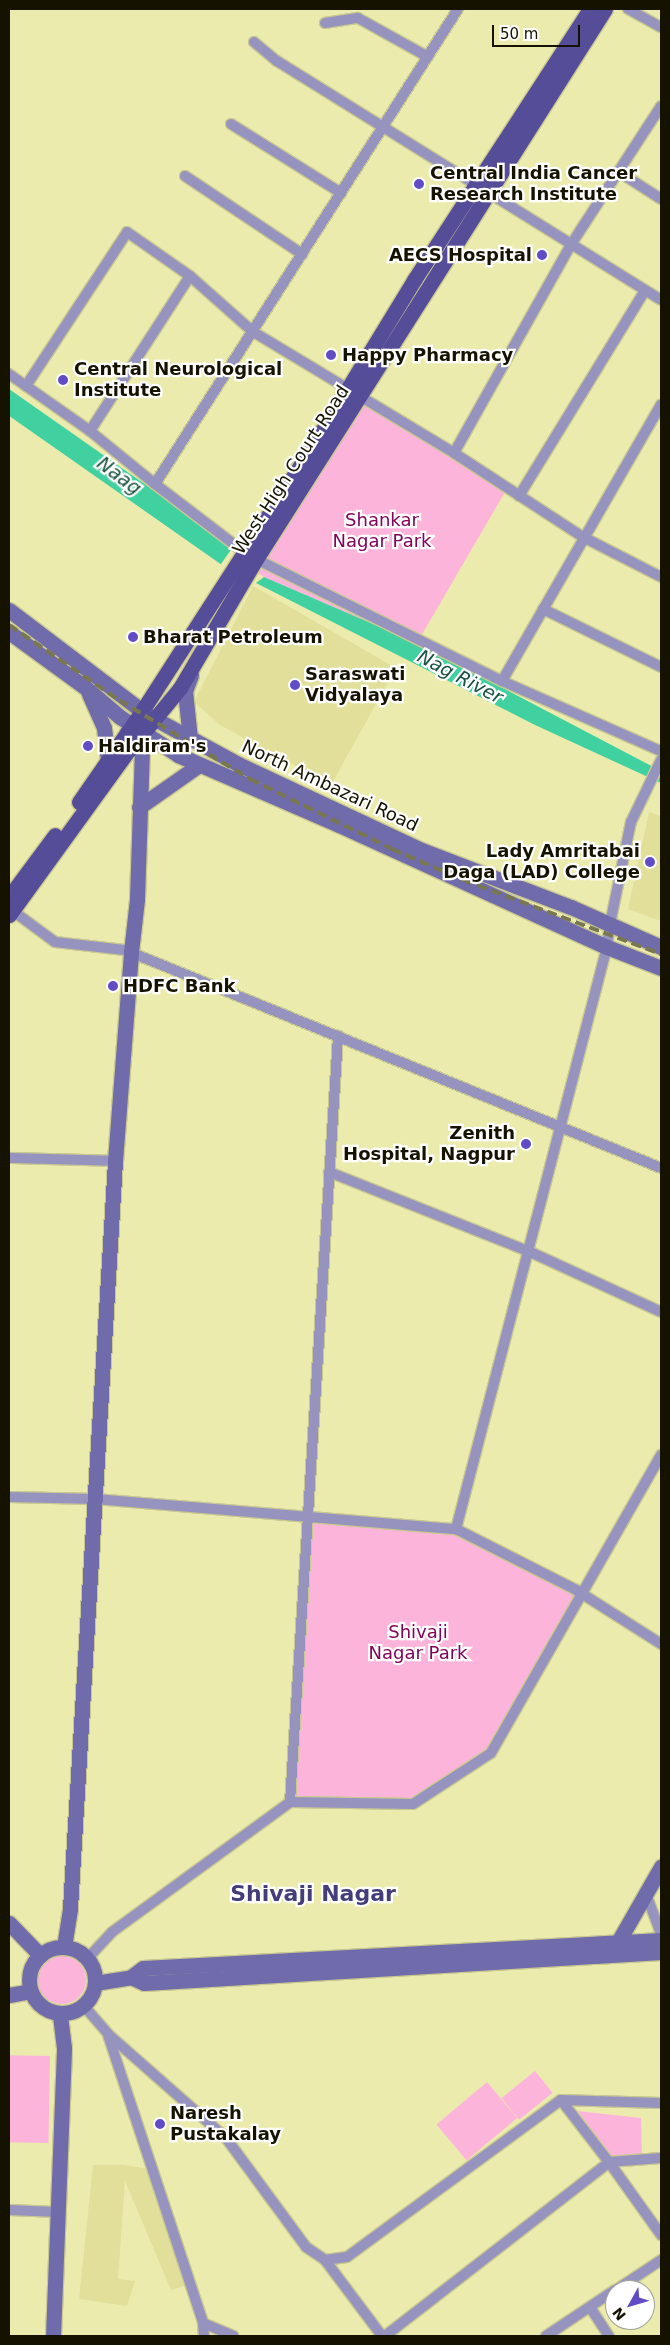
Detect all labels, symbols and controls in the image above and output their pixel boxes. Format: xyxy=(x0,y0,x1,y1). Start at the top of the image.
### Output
scale bar xyxy=(495,15,582,47)
text: 50 m xyxy=(500,25,538,43)
place label: Central India Cancer Research Institute xyxy=(430,163,637,205)
marker: Central India Cancer Research Institute xyxy=(412,177,426,191)
place label: AECS Hospital xyxy=(389,244,532,266)
marker: AECS Hospital xyxy=(536,249,548,261)
place label: Happy Pharmacy xyxy=(342,344,513,366)
marker: Happy Pharmacy xyxy=(324,348,338,362)
place label: Central Neurological Institute xyxy=(74,359,282,402)
marker: Central Neurological Institute xyxy=(56,373,70,387)
street label: West High Court Road xyxy=(228,381,354,559)
water label: Naag xyxy=(92,452,146,500)
park label: Shankar Nagar Park xyxy=(333,510,431,552)
place label: Bharat Petroleum xyxy=(143,626,323,648)
marker: Bharat Petroleum xyxy=(127,631,139,643)
water label: Nag River xyxy=(414,645,506,709)
place label: Saraswati Vidyalaya xyxy=(305,664,405,706)
marker: Saraswati Vidyalaya xyxy=(289,679,301,691)
place label: Haldiram's xyxy=(98,735,206,757)
street label: North Ambazari Road xyxy=(238,736,422,836)
marker: Haldiram's xyxy=(82,740,94,752)
place label: Lady Amritabai Daga (LAD) College xyxy=(443,841,640,884)
marker: Lady Amritabai Daga (LAD) College xyxy=(644,856,656,868)
place label: HDFC Bank xyxy=(123,975,235,997)
marker: HDFC Bank xyxy=(107,980,119,992)
place label: Zenith Hospital, Nagpur xyxy=(343,1123,515,1166)
marker: Zenith Hospital, Nagpur xyxy=(519,1137,533,1151)
park label: Shivaji Nagar Park xyxy=(369,1622,467,1665)
district label: Shivaji Nagar xyxy=(230,1881,396,1907)
place label: Naresh Pustakalay xyxy=(170,2103,281,2146)
marker: Naresh Pustakalay xyxy=(154,2118,166,2130)
north arrow xyxy=(605,2280,655,2330)
text: N xyxy=(609,2304,629,2323)

